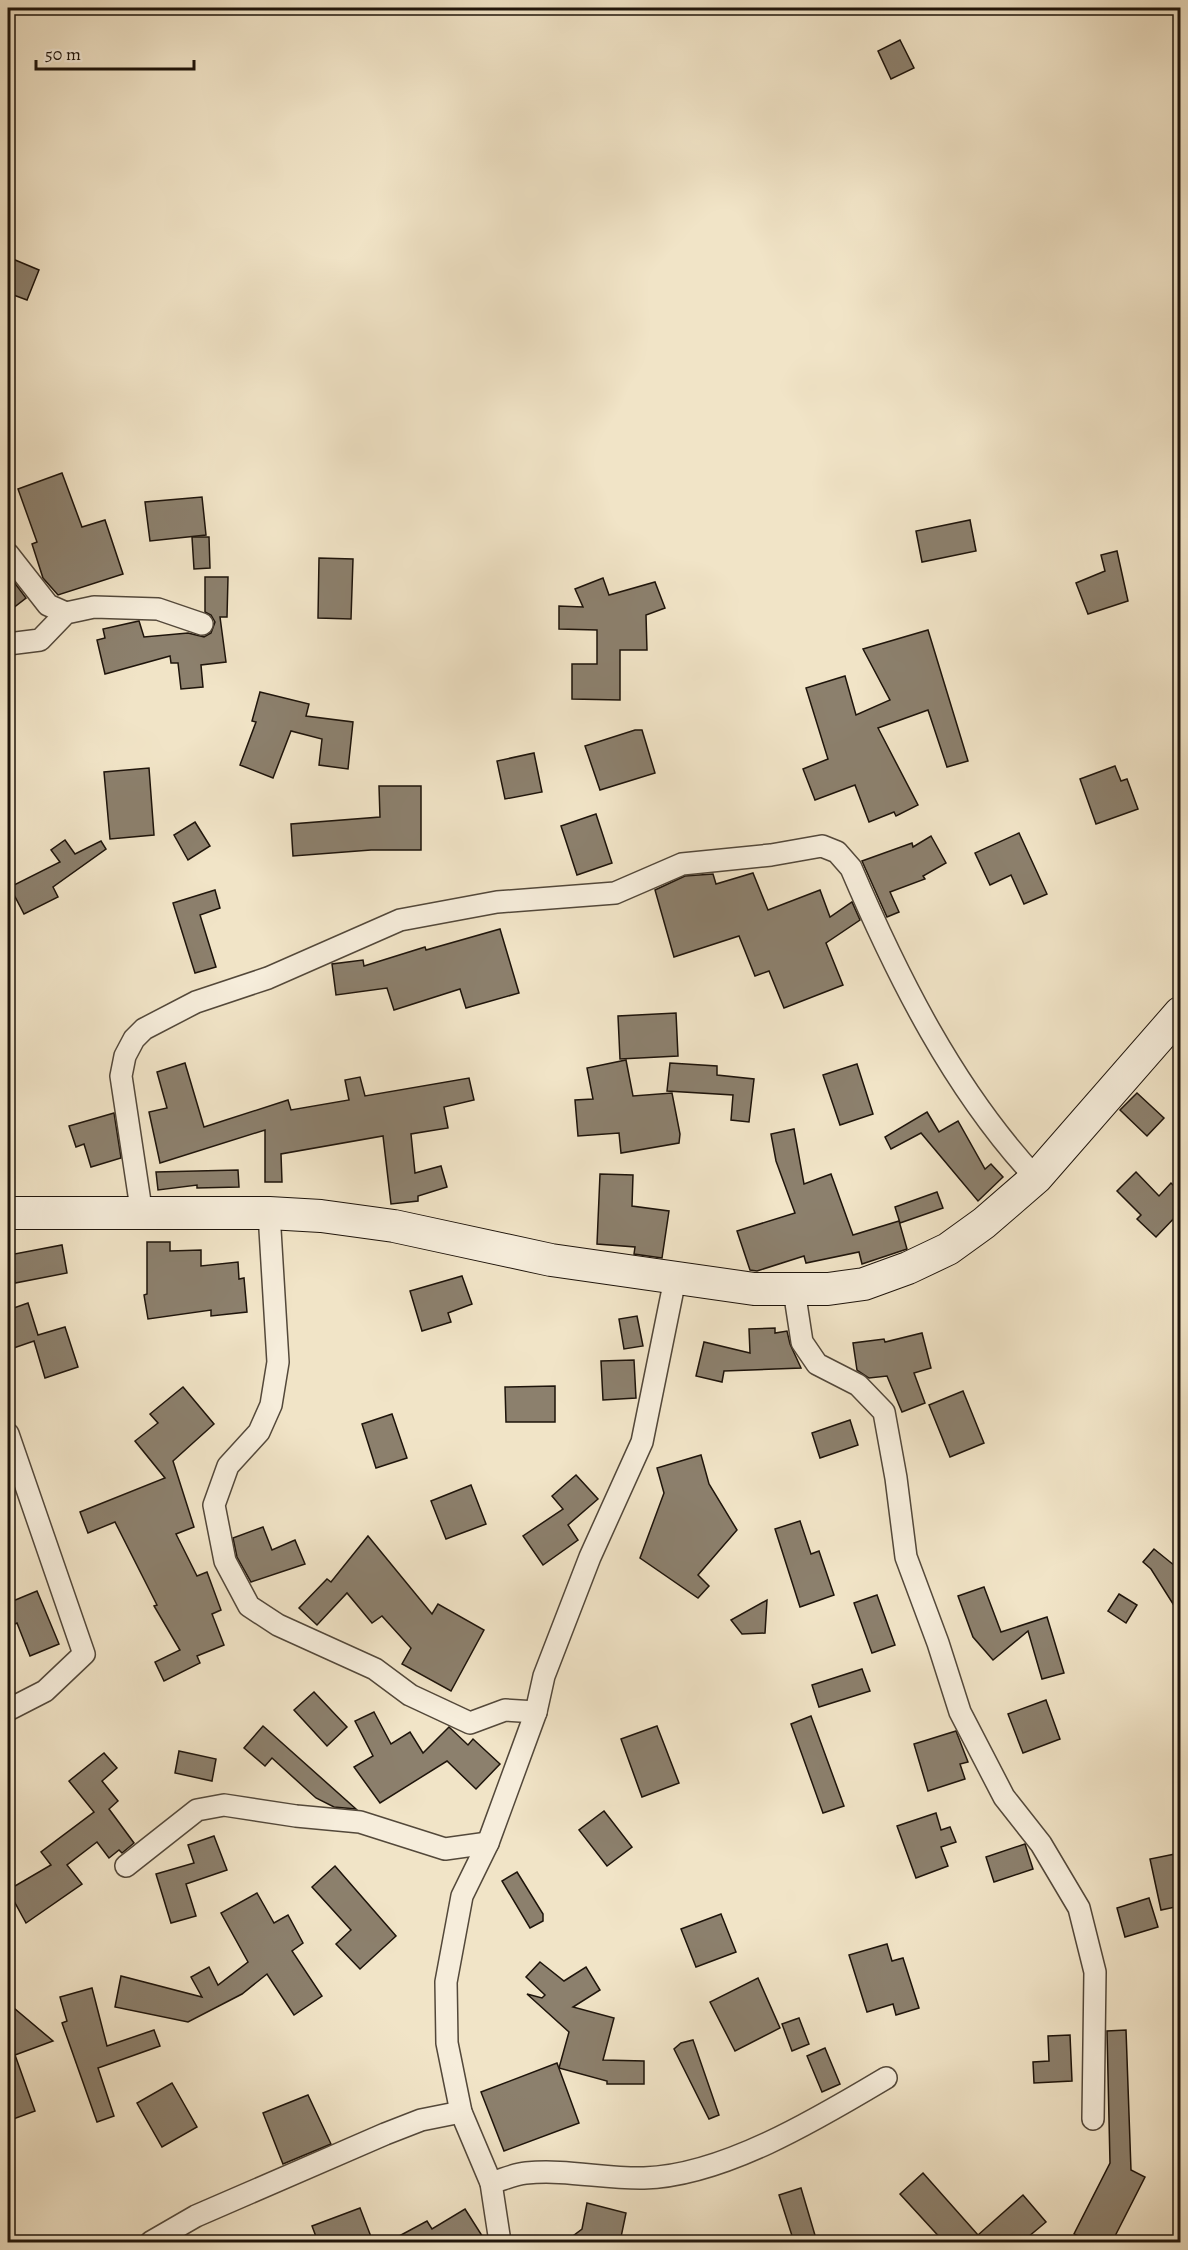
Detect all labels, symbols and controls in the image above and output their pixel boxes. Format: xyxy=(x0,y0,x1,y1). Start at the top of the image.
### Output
scale bar xyxy=(36,33,194,71)
text: 50 m xyxy=(45,42,81,66)

